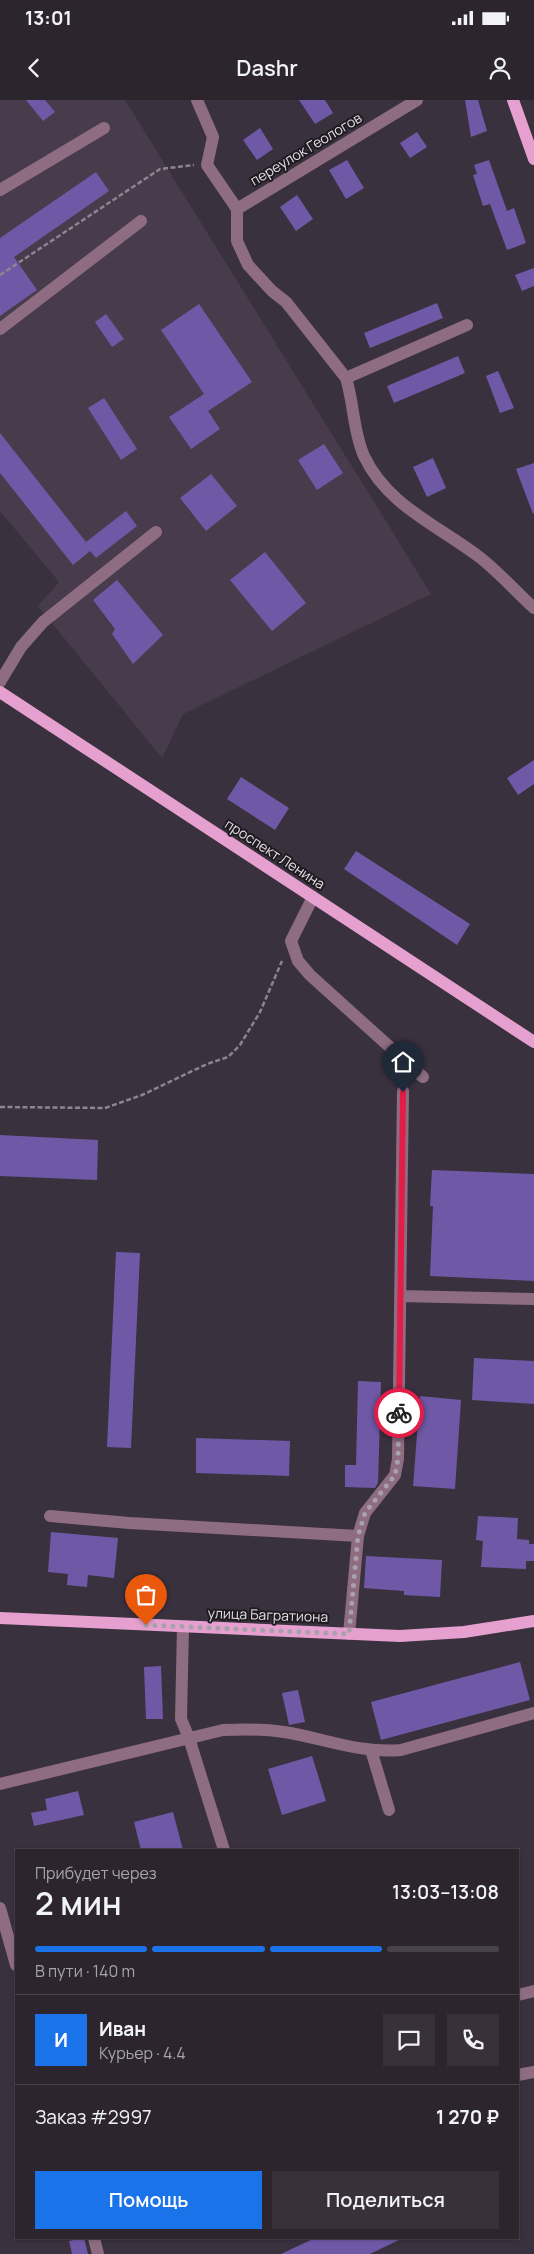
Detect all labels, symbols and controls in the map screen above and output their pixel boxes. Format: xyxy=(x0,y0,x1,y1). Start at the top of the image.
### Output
text: 13:01 xyxy=(25,5,72,31)
text: Dashr xyxy=(236,53,298,83)
icon: back xyxy=(20,54,48,82)
icon: person xyxy=(486,54,514,82)
street label: переулок Геологов xyxy=(246,107,366,189)
street label: проспект Ленина xyxy=(222,814,329,893)
pin xyxy=(382,1041,424,1092)
icon: home xyxy=(389,1048,417,1076)
courier xyxy=(374,1388,424,1438)
icon: bike xyxy=(385,1399,413,1427)
pin xyxy=(125,1574,167,1625)
icon: bag xyxy=(132,1581,160,1609)
street label: улица Багратиона xyxy=(207,1603,329,1626)
text: Прибудет через xyxy=(35,1862,157,1884)
text: 13:03–13:08 xyxy=(392,1879,499,1905)
text: 2 мин xyxy=(35,1881,122,1925)
text: В пути · 140 m xyxy=(35,1960,135,1982)
button: chat xyxy=(383,2014,435,2066)
button: phone xyxy=(447,2014,499,2066)
text: Иван xyxy=(99,2016,146,2042)
text: И xyxy=(54,2027,68,2053)
text: Курьер · 4.4 xyxy=(99,2042,186,2064)
text: Заказ #2997 xyxy=(35,2104,151,2130)
text: 1 270 ₽ xyxy=(436,2104,499,2130)
button: Помощь xyxy=(35,2171,262,2229)
button: Поделиться xyxy=(272,2171,499,2229)

